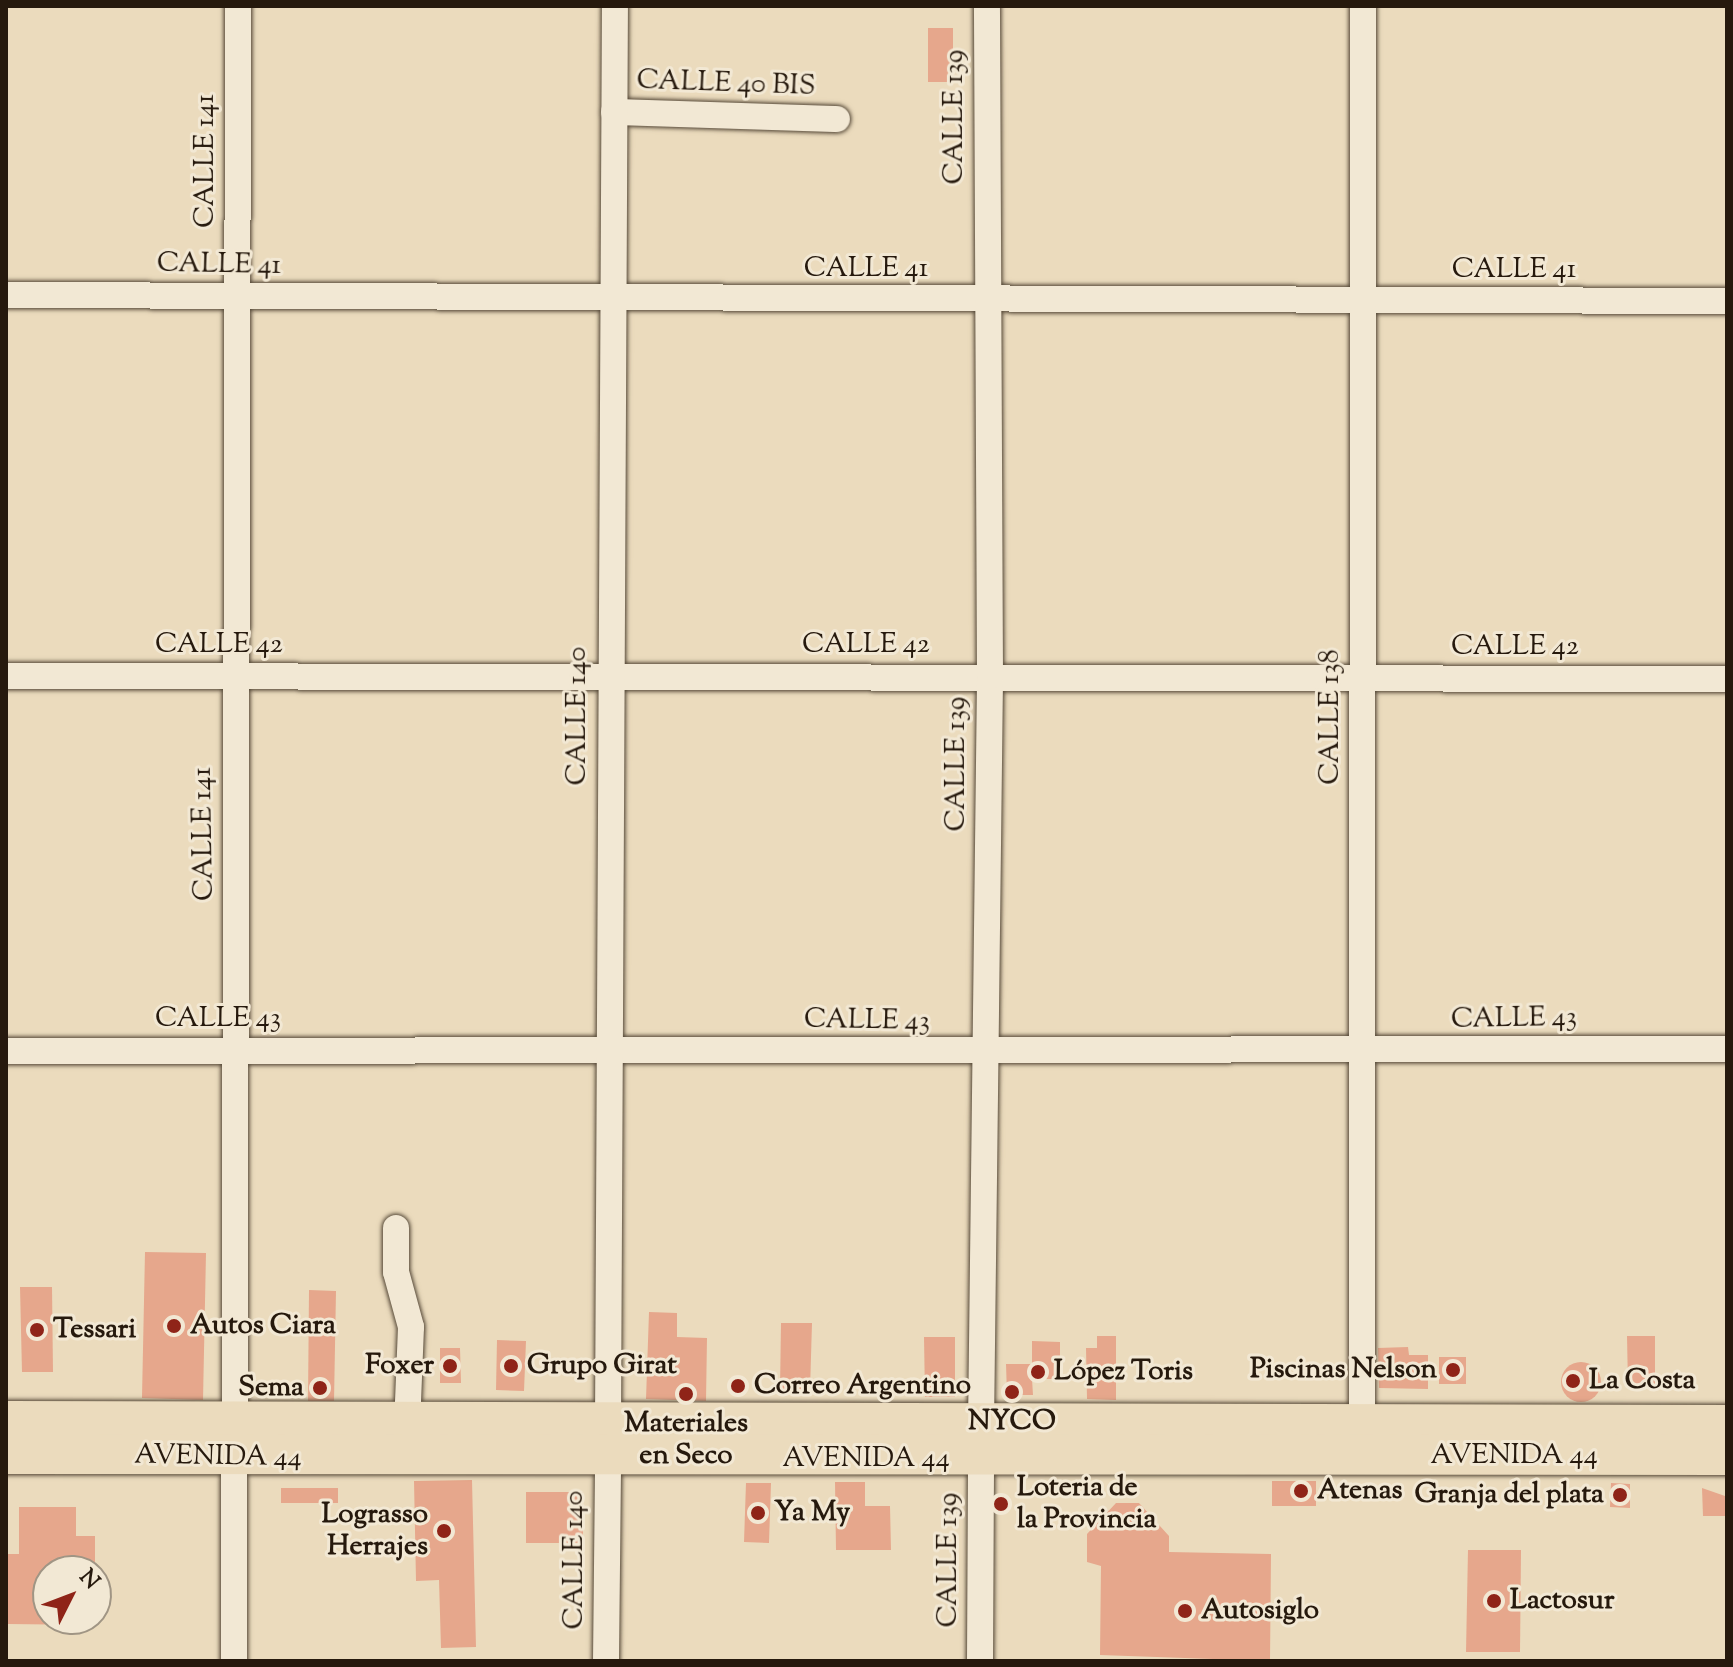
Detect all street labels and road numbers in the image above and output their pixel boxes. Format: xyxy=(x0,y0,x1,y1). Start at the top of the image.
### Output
street label: CALLE 139 xyxy=(938,50,972,184)
street label: CALLE 40 BIS xyxy=(636,64,816,104)
street label: CALLE 141 xyxy=(189,94,223,228)
street label: CALLE 41 xyxy=(157,247,281,283)
street label: CALLE 41 xyxy=(804,252,928,286)
street label: CALLE 41 xyxy=(1452,253,1576,287)
street label: CALLE 42 xyxy=(155,628,283,662)
street label: CALLE 42 xyxy=(802,628,930,662)
street label: CALLE 42 xyxy=(1451,630,1579,664)
street label: CALLE 140 xyxy=(561,647,595,785)
street label: CALLE 138 xyxy=(1314,649,1348,785)
street label: CALLE 139 xyxy=(940,697,974,831)
street label: CALLE 141 xyxy=(186,767,222,901)
street label: CALLE 43 xyxy=(1451,1001,1577,1037)
street label: CALLE 43 xyxy=(155,1002,281,1036)
street label: CALLE 43 xyxy=(804,1003,930,1039)
street label: AVENIDA 44 xyxy=(134,1439,302,1475)
street label: AVENIDA 44 xyxy=(1430,1439,1598,1473)
street label: AVENIDA 44 xyxy=(782,1442,950,1476)
street label: CALLE 140 xyxy=(558,1491,592,1629)
street label: CALLE 139 xyxy=(932,1493,966,1627)

